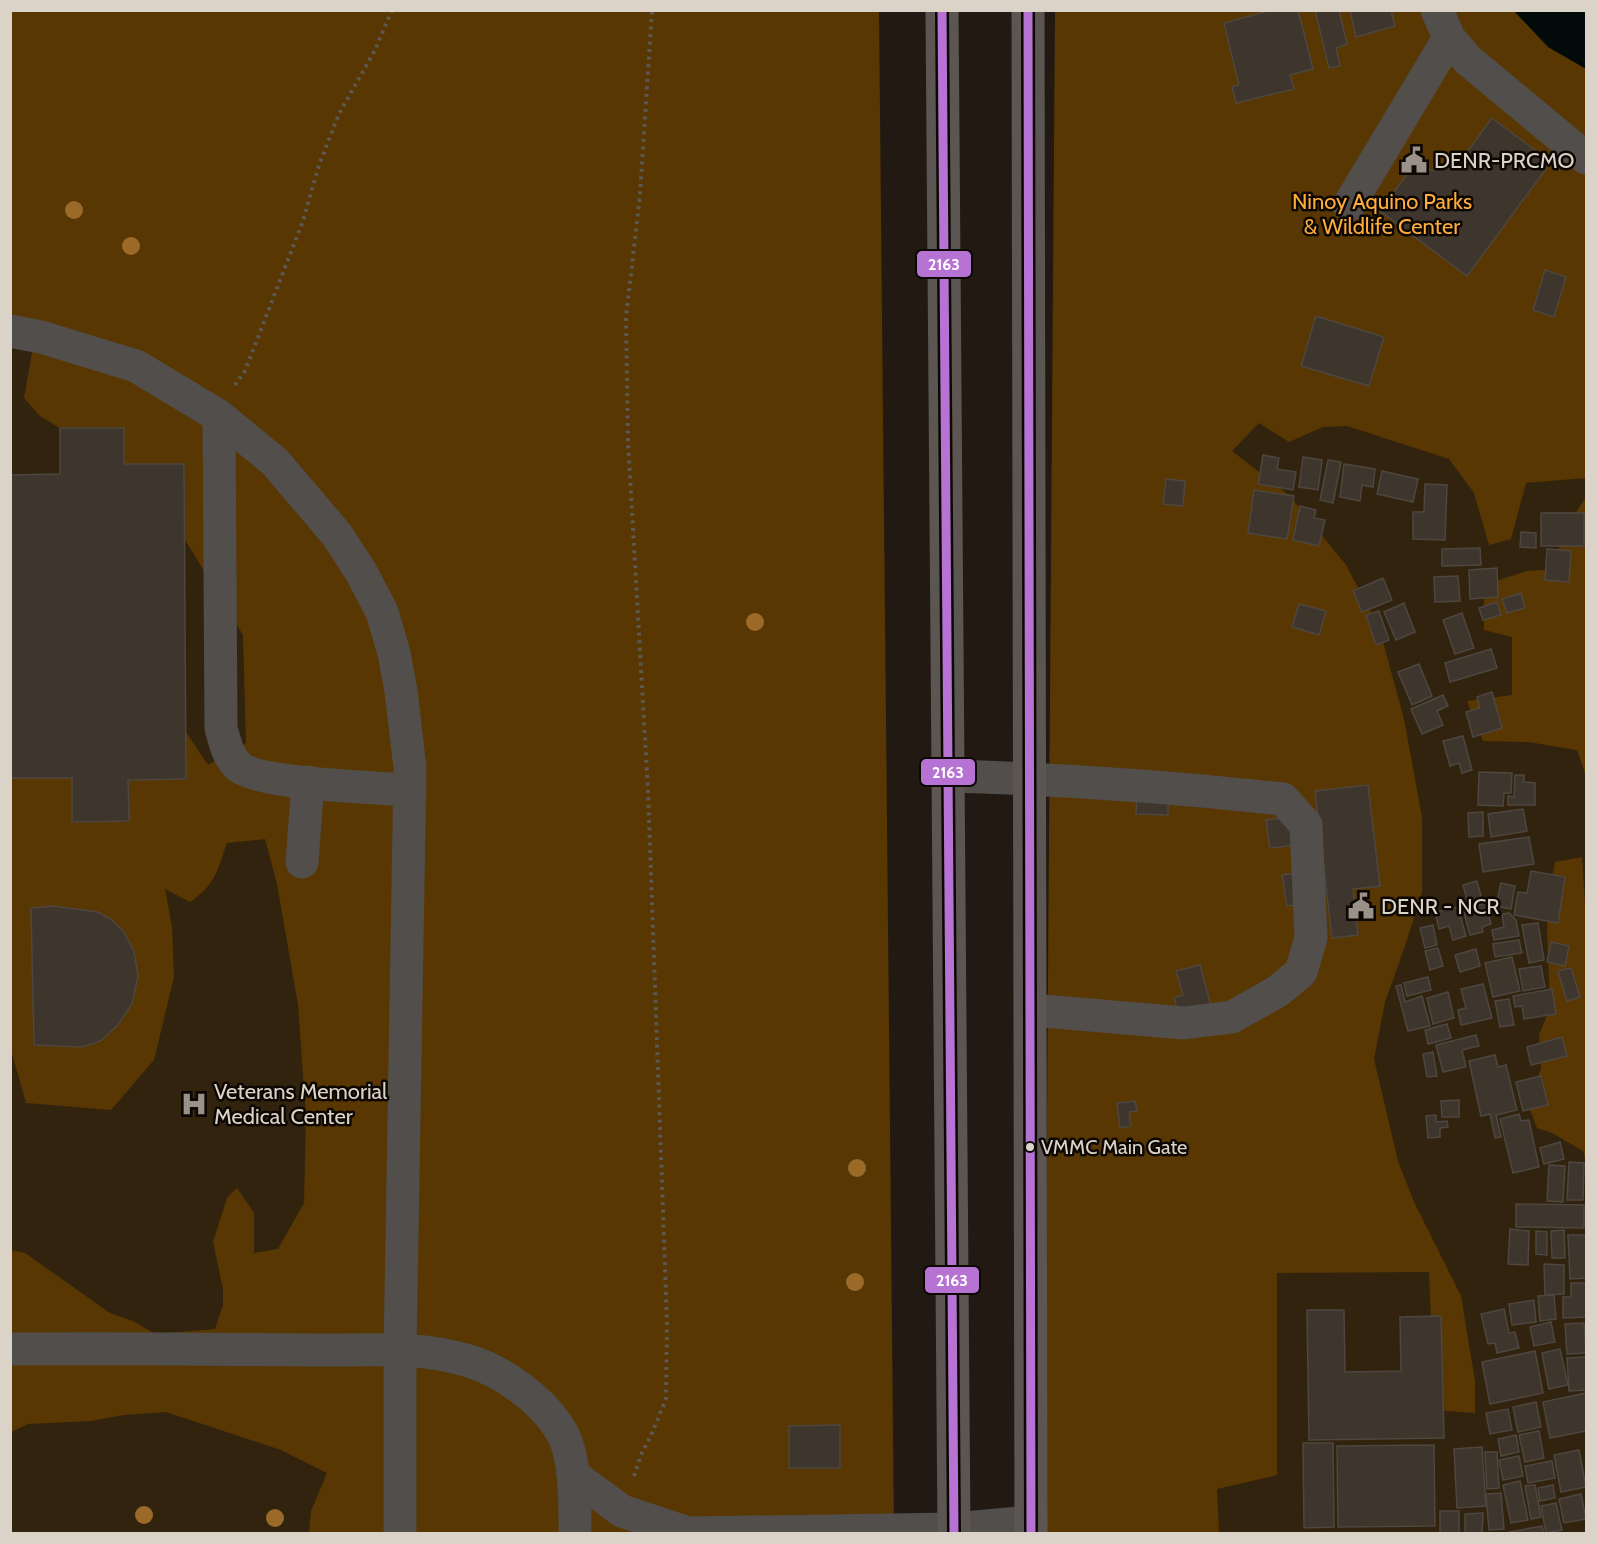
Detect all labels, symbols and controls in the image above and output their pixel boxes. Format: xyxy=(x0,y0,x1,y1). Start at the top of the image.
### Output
public building icon: DENR-PRCMO xyxy=(1399,145,1429,175)
place label: DENR-PRCMO xyxy=(1434,147,1574,174)
park label: Ninoy Aquino Parks & Wildlife Center xyxy=(1292,188,1472,240)
line badge: 2163 xyxy=(916,250,972,278)
text: 2163 xyxy=(928,255,960,274)
line badge: 2163 xyxy=(920,758,976,786)
text: 2163 xyxy=(932,763,964,782)
public building icon: DENR - NCR xyxy=(1346,891,1376,921)
place label: DENR - NCR xyxy=(1381,893,1499,920)
place label: Veterans Memorial Medical Center xyxy=(214,1078,388,1130)
hospital icon: Veterans Memorial Medical Center xyxy=(179,1089,209,1119)
place label: VMMC Main Gate xyxy=(1041,1135,1187,1159)
marker: VMMC Main Gate xyxy=(1024,1141,1036,1153)
line badge: 2163 xyxy=(924,1266,980,1294)
text: 2163 xyxy=(936,1271,968,1290)

